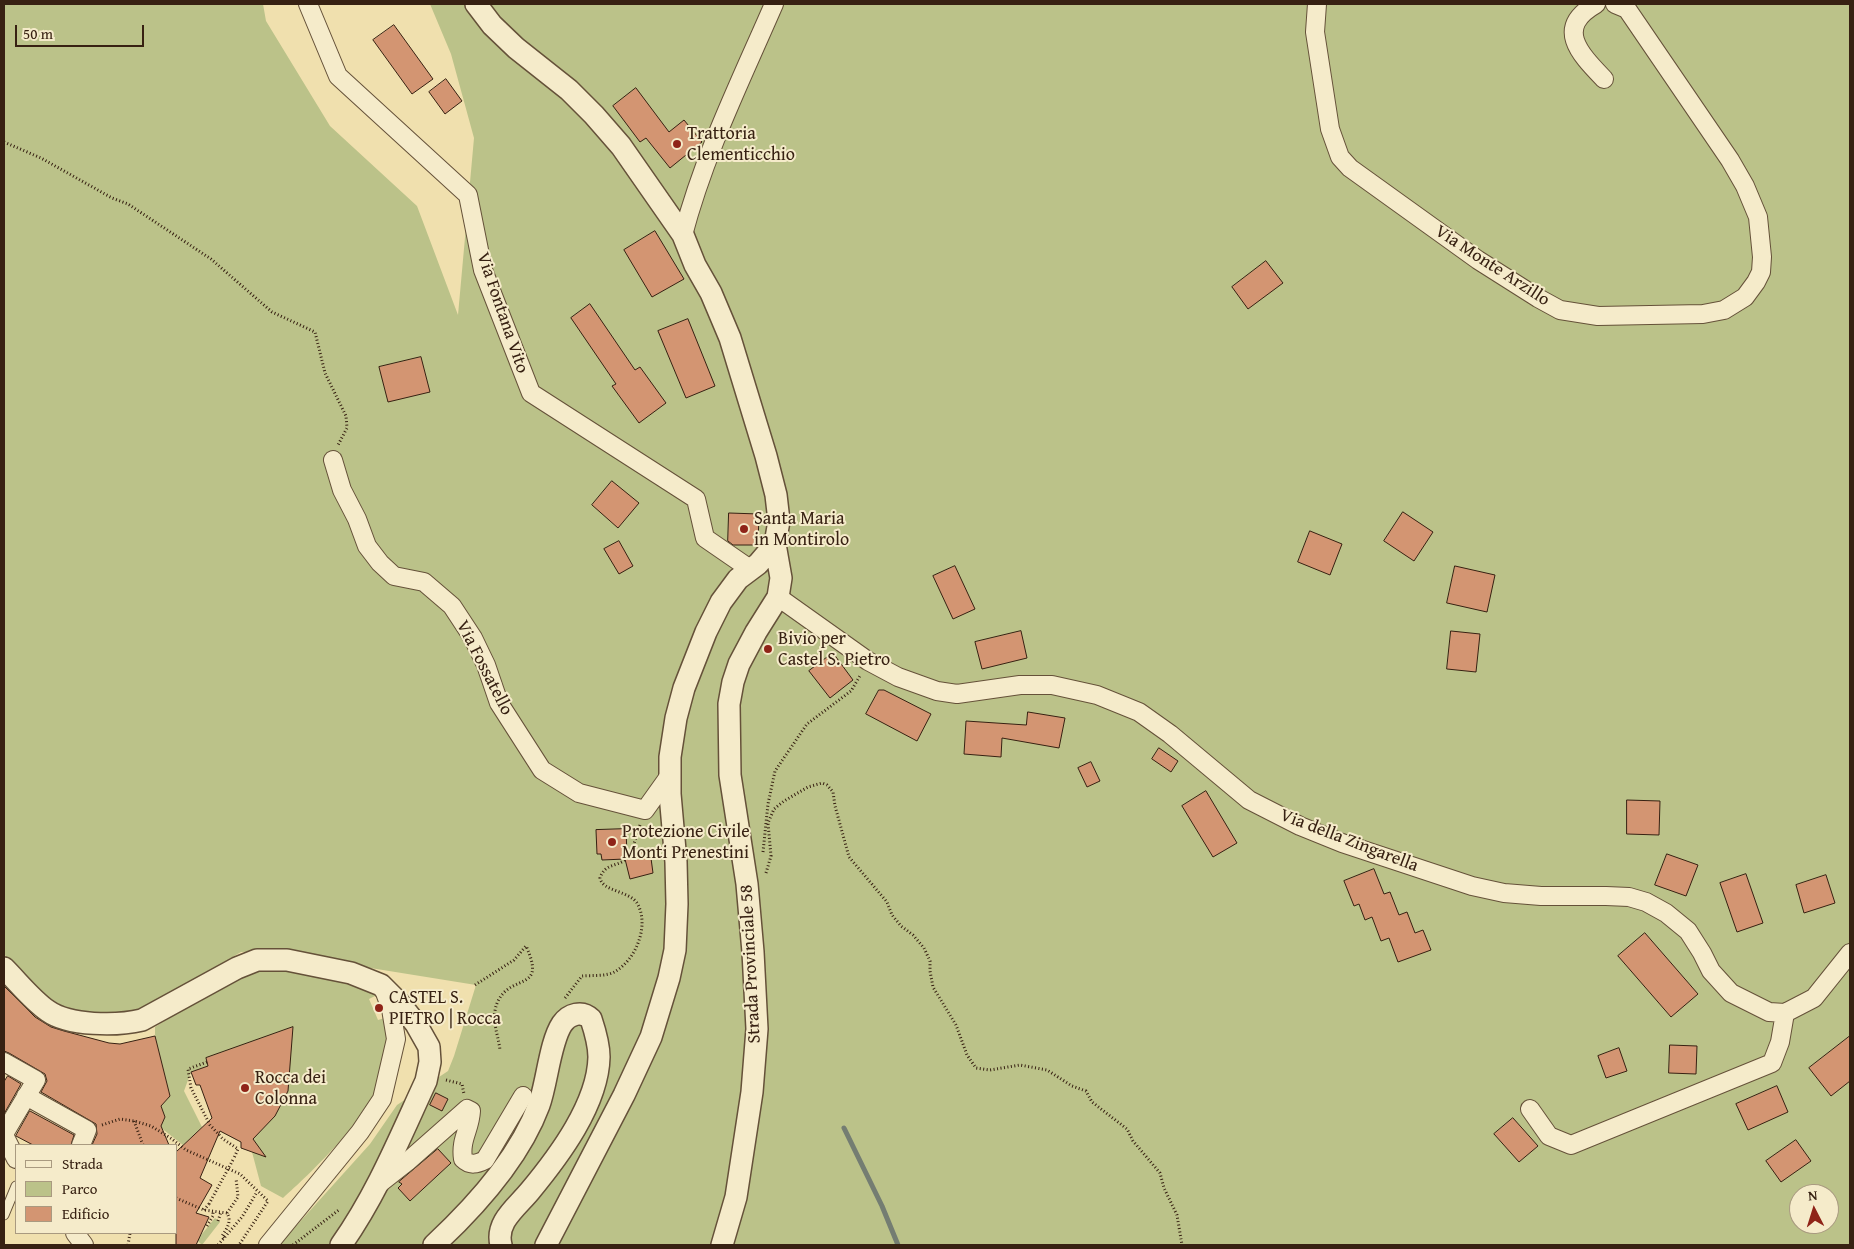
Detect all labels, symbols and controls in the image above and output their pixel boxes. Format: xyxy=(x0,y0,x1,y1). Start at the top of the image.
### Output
scale bar xyxy=(18,15,146,47)
text: 50 m xyxy=(23,23,53,44)
place label: Trattoria Clementicchio xyxy=(687,123,795,166)
marker: Trattoria Clementicchio xyxy=(671,138,683,150)
street label: Via Monte Arzillo xyxy=(1430,221,1554,311)
street label: Via Fontana Vito xyxy=(471,250,533,376)
place label: Santa Maria in Montirolo xyxy=(754,508,849,550)
marker: Santa Maria in Montirolo xyxy=(738,523,750,535)
street label: Via Fossatello xyxy=(451,617,517,719)
place label: Bivio per Castel S. Pietro xyxy=(778,628,890,670)
marker: Bivio per Castel S. Pietro xyxy=(762,643,774,655)
street label: Via della Zingarella xyxy=(1277,805,1421,877)
place label: Protezione Civile Monti Prenestini xyxy=(622,821,750,864)
marker: Protezione Civile Monti Prenestini xyxy=(606,836,618,848)
street label: Strada Provinciale 58 xyxy=(736,884,766,1044)
place label: CASTEL S. PIETRO | Rocca xyxy=(389,987,501,1030)
marker: CASTEL S. PIETRO | Rocca xyxy=(373,1002,385,1014)
place label: Rocca dei Colonna xyxy=(255,1067,326,1110)
marker: Rocca dei Colonna xyxy=(239,1082,251,1094)
legend xyxy=(15,1144,178,1234)
text: Strada xyxy=(62,1153,103,1174)
text: Parco xyxy=(62,1178,97,1199)
north arrow xyxy=(1789,1184,1839,1234)
text: N xyxy=(1807,1185,1818,1205)
text: Edificio xyxy=(62,1203,109,1224)

